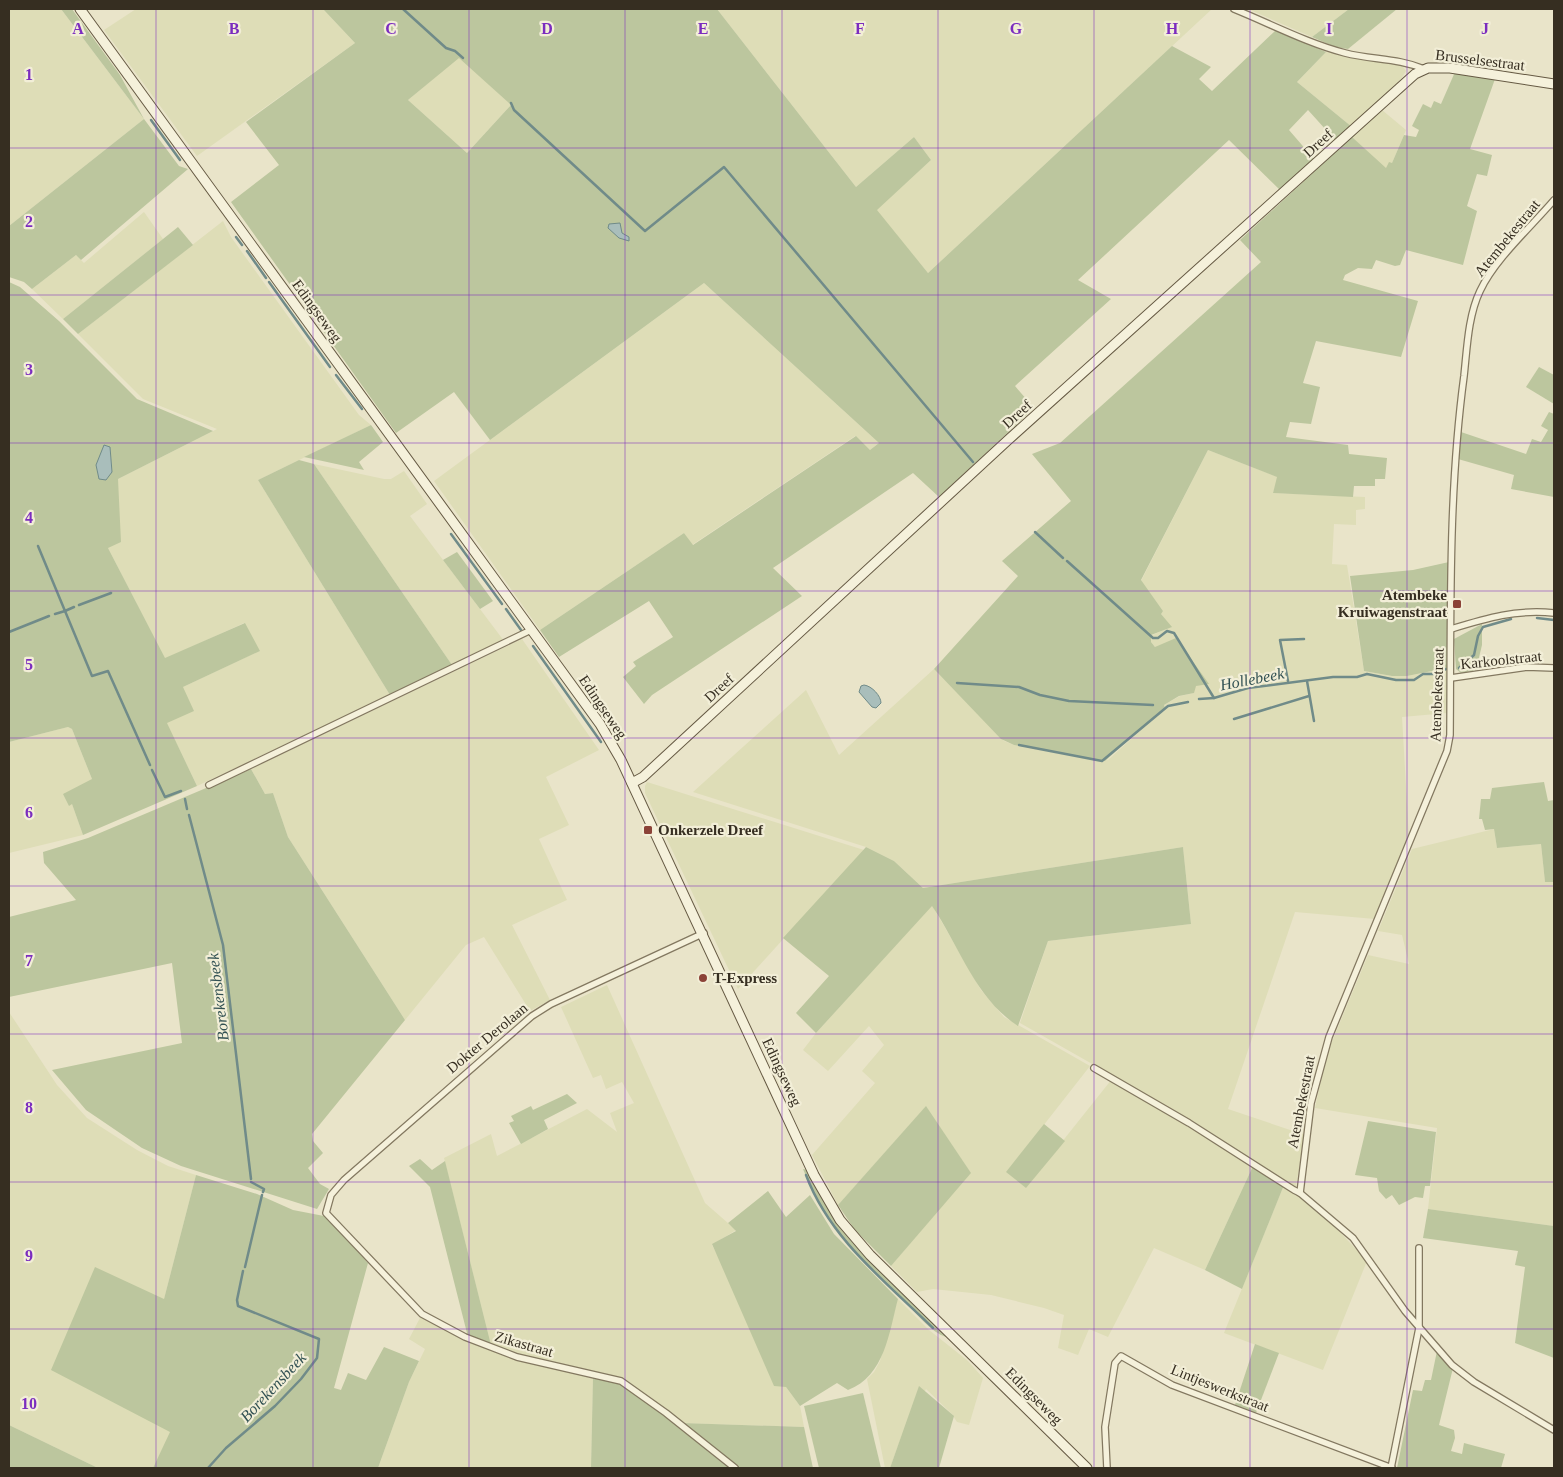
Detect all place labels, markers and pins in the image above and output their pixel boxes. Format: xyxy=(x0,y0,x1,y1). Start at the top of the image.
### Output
place label: Atembeke Kruiwagenstraat xyxy=(1338,587,1447,620)
marker: Atembeke Kruiwagenstraat xyxy=(1451,598,1463,610)
place label: Onkerzele Dreef xyxy=(658,822,764,838)
marker: Onkerzele Dreef xyxy=(642,824,654,836)
place label: T-Express xyxy=(713,970,777,986)
marker: T-Express xyxy=(697,972,709,984)

